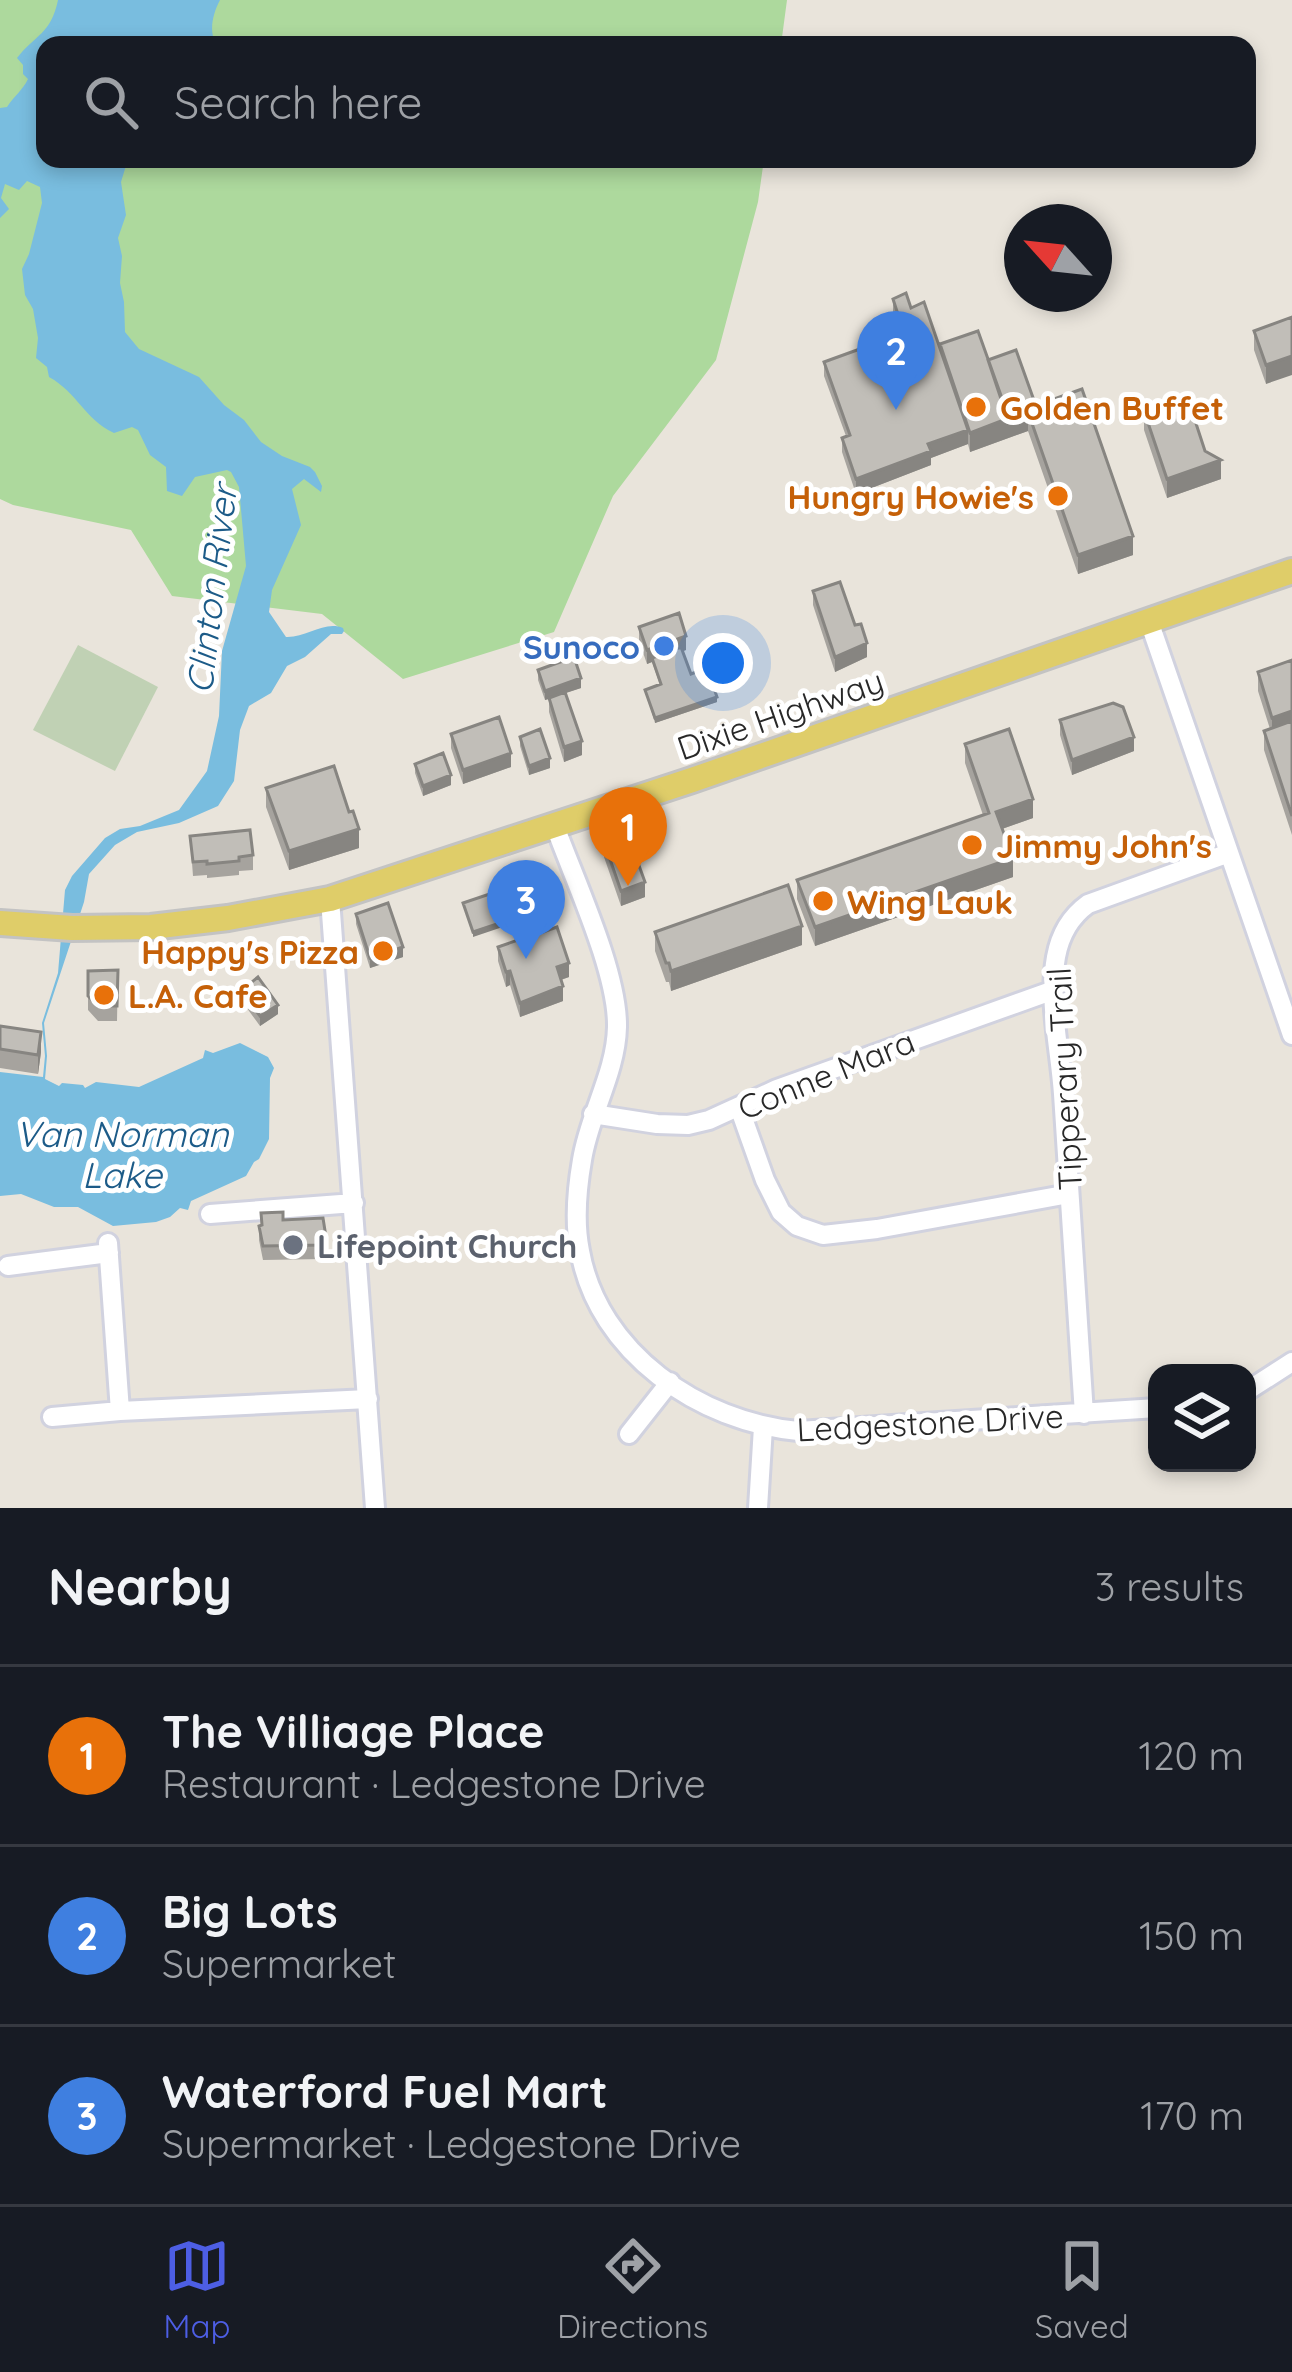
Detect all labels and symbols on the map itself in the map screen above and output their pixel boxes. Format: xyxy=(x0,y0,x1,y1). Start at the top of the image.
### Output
north arrow xyxy=(1004,204,1112,312)
pin: 2 xyxy=(857,311,935,410)
place label: Golden Buffet xyxy=(1000,387,1224,428)
marker: Golden Buffet xyxy=(963,394,989,420)
place label: Hungry Howie's xyxy=(787,476,1034,517)
water label: Clinton River xyxy=(176,478,247,696)
marker: Hungry Howie's xyxy=(1045,483,1071,509)
place label: Sunoco xyxy=(523,626,640,667)
marker: Sunoco xyxy=(651,633,677,659)
your location xyxy=(693,633,753,693)
street label: Dixie Highway xyxy=(672,660,888,768)
pin: 1 xyxy=(589,787,667,886)
place label: Jimmy John's xyxy=(996,825,1212,866)
marker: Jimmy John's xyxy=(959,832,985,858)
pin: 3 xyxy=(487,860,565,959)
place label: Wing Lauk xyxy=(847,881,1013,922)
marker: Wing Lauk xyxy=(810,888,836,914)
place label: Happy's Pizza xyxy=(141,931,359,972)
marker: Happy's Pizza xyxy=(370,938,396,964)
street label: Tipperary Trail xyxy=(1038,966,1090,1192)
place label: L.A. Cafe xyxy=(128,975,268,1016)
marker: L.A. Cafe xyxy=(91,982,117,1008)
street label: Conne Mara xyxy=(732,1020,920,1128)
water label: Van Norman Lake xyxy=(15,1111,230,1197)
place label: Lifepoint Church xyxy=(317,1225,577,1266)
marker: Lifepoint Church xyxy=(280,1232,306,1258)
street label: Ledgestone Drive xyxy=(795,1395,1065,1449)

